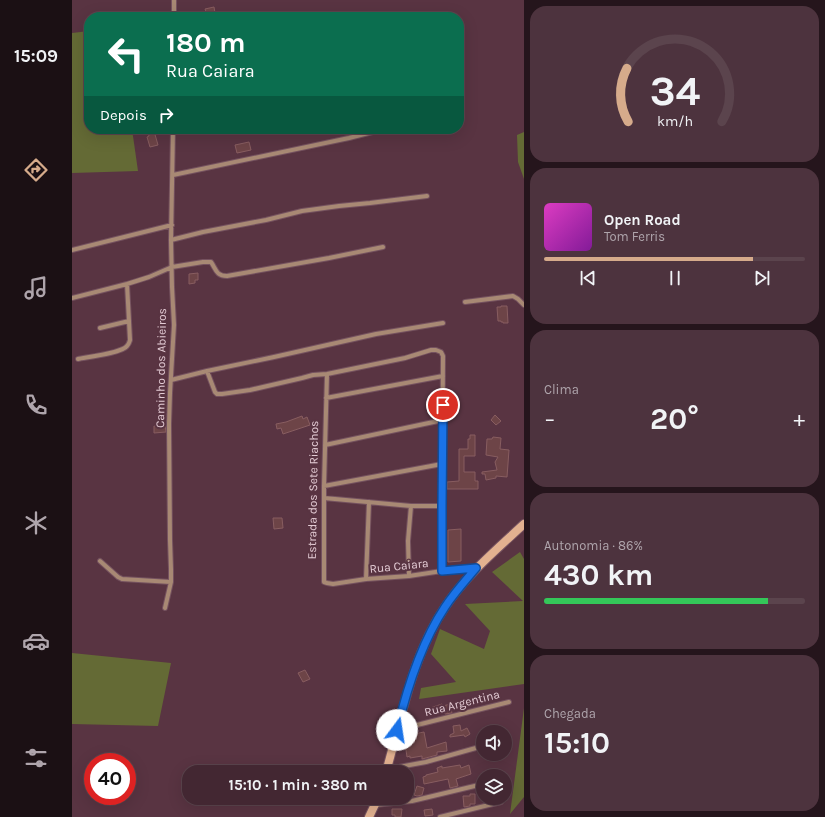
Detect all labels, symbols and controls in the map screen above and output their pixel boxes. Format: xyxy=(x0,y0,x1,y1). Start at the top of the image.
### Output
text: 180 m xyxy=(166,26,245,59)
icon: left xyxy=(100,28,152,80)
text: 15:09 xyxy=(14,45,58,67)
text: Rua Caiara xyxy=(166,60,255,82)
text: 34 xyxy=(649,67,700,115)
icon: right xyxy=(155,104,177,126)
text: Depois xyxy=(100,106,147,124)
text: km/h xyxy=(656,113,693,130)
icon: directions xyxy=(22,156,50,184)
text: Open Road xyxy=(604,211,681,229)
text: Tom Ferris xyxy=(604,229,665,244)
icon: previous xyxy=(577,267,599,289)
icon: pause xyxy=(664,267,686,289)
icon: next xyxy=(751,267,773,289)
icon: music xyxy=(22,274,50,302)
street label: Caminho dos Abieiros xyxy=(153,308,169,428)
text: Clima xyxy=(544,382,579,397)
pin xyxy=(426,388,460,422)
icon: phone xyxy=(22,391,50,419)
icon: arrive xyxy=(432,394,454,416)
text: 20° xyxy=(650,401,699,437)
text: − xyxy=(544,406,556,432)
text: + xyxy=(793,406,805,432)
street label: Estrada dos Sete Riachos xyxy=(305,421,321,559)
icon: climate xyxy=(22,509,50,537)
text: Autonomia · 86% xyxy=(544,538,643,553)
street label: Rua Caiara xyxy=(369,556,429,576)
text: 430 km xyxy=(544,557,653,593)
icon: car xyxy=(22,627,50,655)
street label: Rua Argentina xyxy=(423,687,501,719)
text: Chegada xyxy=(544,706,596,721)
position arrow xyxy=(376,709,418,751)
map controls xyxy=(476,725,512,805)
button: sound xyxy=(476,725,512,761)
text: 15:10 xyxy=(544,725,610,761)
icon: filters xyxy=(22,744,50,772)
speed limit sign: 40 xyxy=(84,753,136,805)
button: layers xyxy=(476,769,512,805)
text: 15:10 · 1 min · 380 m xyxy=(229,776,367,794)

